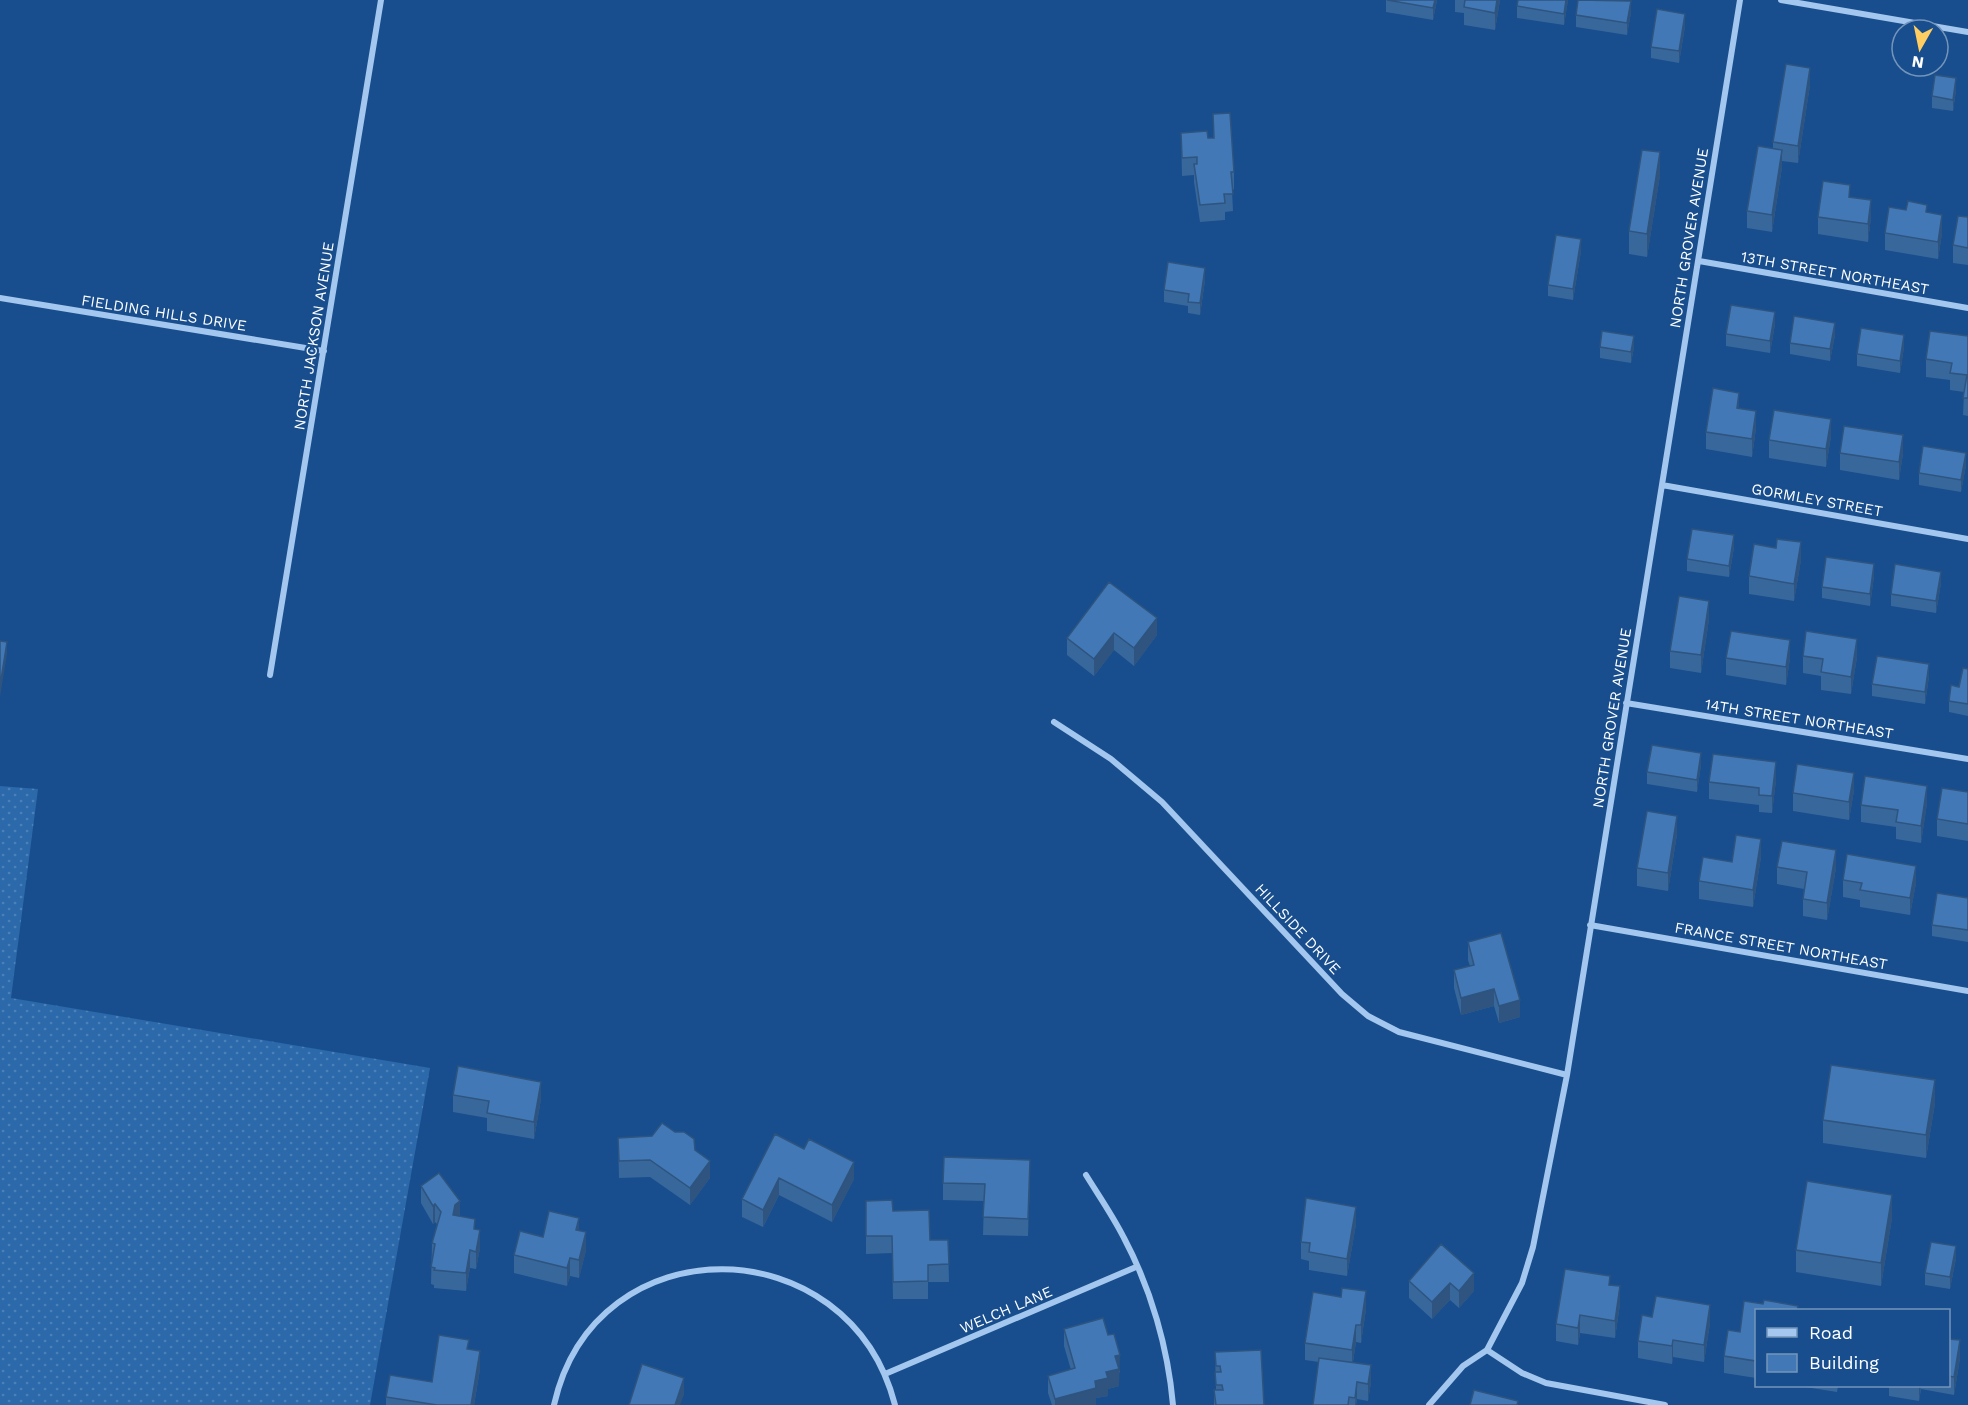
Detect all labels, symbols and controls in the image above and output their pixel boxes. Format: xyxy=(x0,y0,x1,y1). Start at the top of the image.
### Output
north arrow xyxy=(1890,18,1950,78)
text: N xyxy=(1910,52,1925,73)
street label: NORTH GROVER AVENUE xyxy=(1666,147,1712,329)
street label: NORTH JACKSON AVENUE xyxy=(290,241,338,431)
street label: 13TH STREET NORTHEAST xyxy=(1740,248,1930,298)
street label: FIELDING HILLS DRIVE xyxy=(80,291,248,335)
street label: GORMLEY STREET xyxy=(1750,480,1884,520)
street label: NORTH GROVER AVENUE xyxy=(1589,627,1635,809)
street label: 14TH STREET NORTHEAST xyxy=(1703,695,1895,743)
street label: HILLSIDE DRIVE xyxy=(1251,880,1345,978)
street label: FRANCE STREET NORTHEAST xyxy=(1673,918,1889,974)
street label: WELCH LANE xyxy=(957,1282,1055,1338)
legend xyxy=(1755,1309,1950,1387)
text: Road xyxy=(1809,1322,1853,1343)
text: Building xyxy=(1809,1352,1879,1373)

